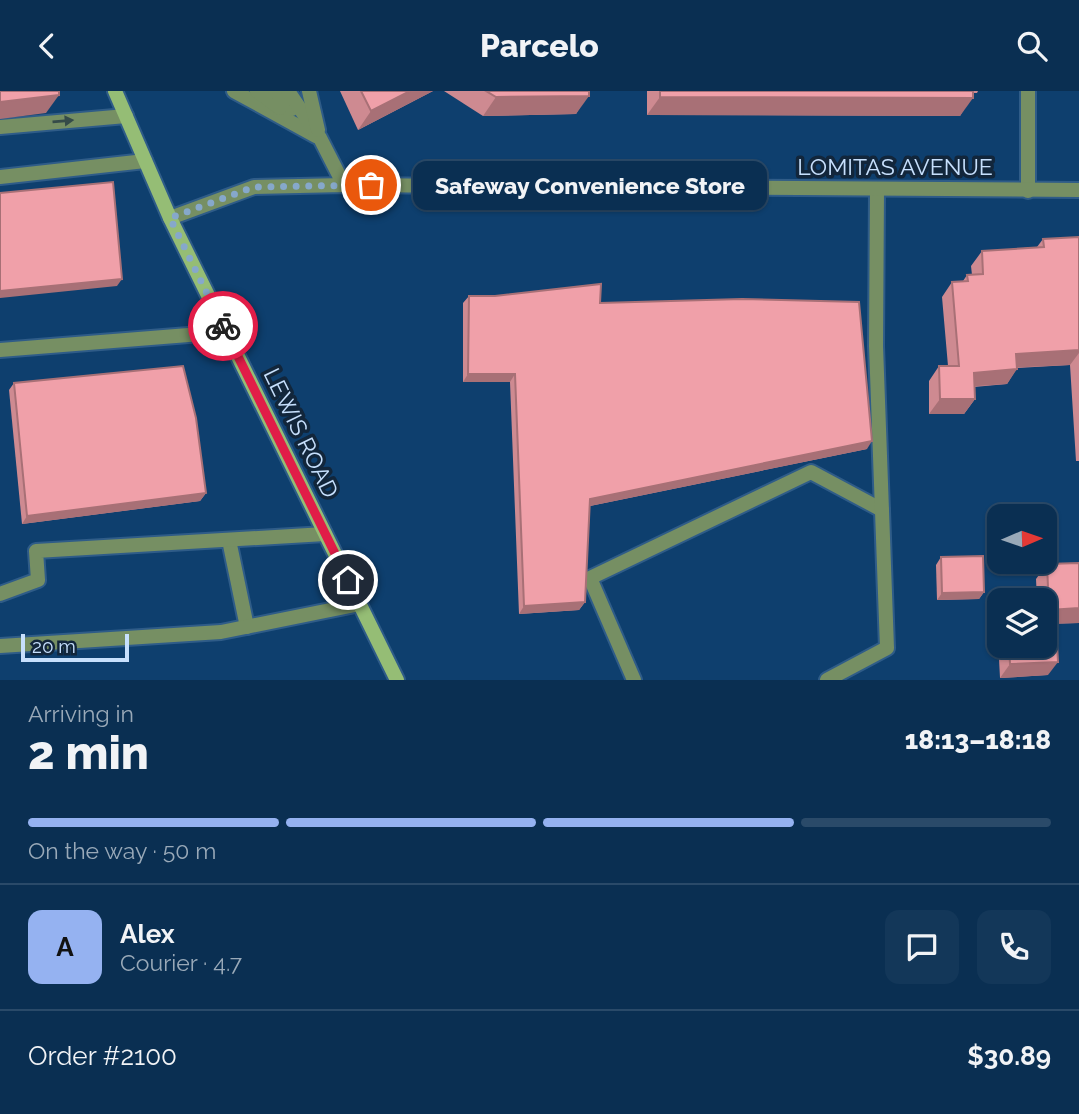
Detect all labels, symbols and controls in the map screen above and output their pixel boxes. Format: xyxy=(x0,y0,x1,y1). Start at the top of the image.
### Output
icon: back xyxy=(28,27,66,65)
text: Parcelo xyxy=(480,27,599,64)
icon: search xyxy=(1013,27,1051,65)
one-way arrow xyxy=(52,115,74,126)
street label: LOMITAS AVENUE xyxy=(797,153,993,180)
pin xyxy=(341,155,401,215)
callout: Safeway Convenience Store xyxy=(413,161,766,210)
icon: bag xyxy=(352,166,390,204)
text: Safeway Convenience Store xyxy=(435,172,745,199)
courier xyxy=(188,291,258,361)
icon: bike xyxy=(204,307,242,345)
street label: LEWIS ROAD xyxy=(258,364,344,502)
north arrow xyxy=(987,504,1057,574)
map controls xyxy=(987,504,1057,658)
pin xyxy=(318,550,378,610)
icon: home xyxy=(329,561,367,599)
button: layers xyxy=(987,588,1057,658)
scale bar xyxy=(21,631,130,663)
text: 20 m xyxy=(32,635,76,657)
text: Arriving in xyxy=(28,700,134,727)
text: 18:13–18:18 xyxy=(905,725,1051,755)
text: 2 min xyxy=(28,726,149,780)
text: On the way · 50 m xyxy=(28,837,216,864)
button: chat xyxy=(885,910,959,984)
button: phone xyxy=(977,910,1051,984)
text: Alex xyxy=(120,919,175,949)
text: A xyxy=(56,932,74,962)
text: Courier · 4.7 xyxy=(120,949,242,976)
text: Order #2100 xyxy=(28,1041,177,1071)
text: $30.89 xyxy=(967,1041,1051,1071)

